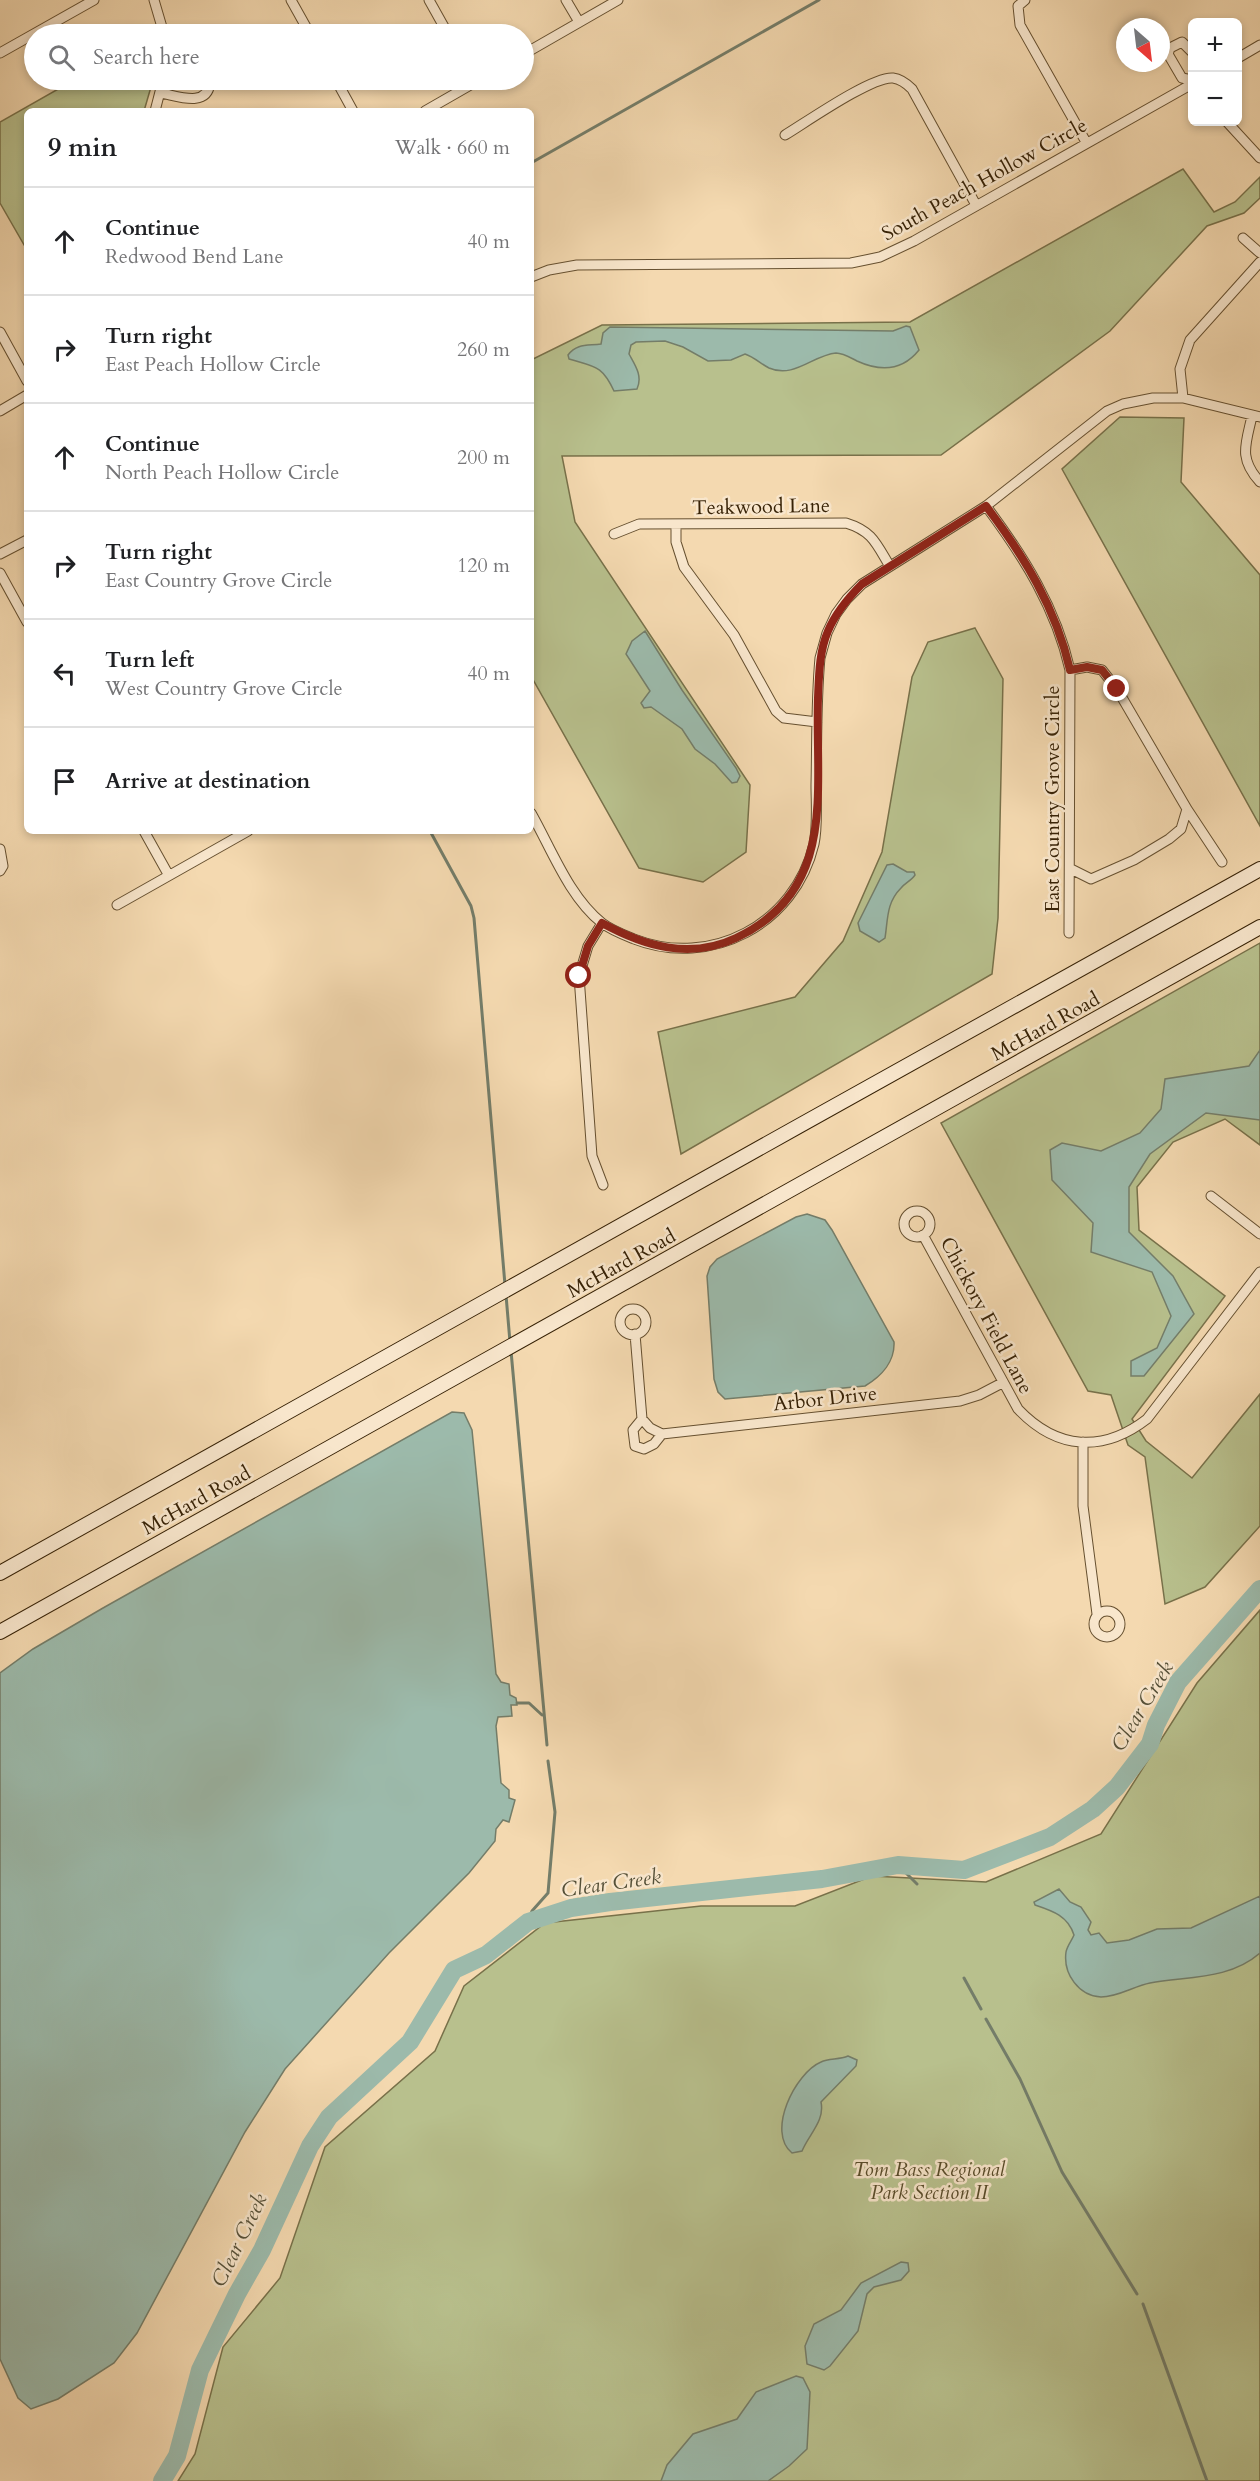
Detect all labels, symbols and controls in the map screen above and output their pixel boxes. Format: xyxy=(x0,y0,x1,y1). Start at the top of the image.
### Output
north arrow xyxy=(1116,18,1170,72)
map controls xyxy=(1188,18,1242,126)
button: + xyxy=(1188,18,1242,72)
search box xyxy=(24,24,534,90)
icon: search xyxy=(45,41,78,74)
text: Search here xyxy=(93,42,200,72)
button: − xyxy=(1188,72,1242,126)
street label: South Peach Hollow Circle xyxy=(877,112,1092,247)
text: 9 min xyxy=(48,130,117,165)
text: Walk · 660 m xyxy=(395,134,510,161)
text: Continue xyxy=(105,213,200,243)
icon: ahead xyxy=(48,225,81,258)
text: 40 m xyxy=(467,228,510,255)
text: Redwood Bend Lane xyxy=(105,243,284,270)
text: Turn right xyxy=(105,321,212,351)
icon: right xyxy=(48,333,81,366)
text: 260 m xyxy=(457,336,510,363)
text: East Peach Hollow Circle xyxy=(105,351,321,378)
text: Continue xyxy=(105,429,200,459)
icon: ahead xyxy=(48,441,81,474)
text: 200 m xyxy=(457,444,510,471)
text: North Peach Hollow Circle xyxy=(105,459,339,486)
street label: Teakwood Lane xyxy=(692,492,830,521)
text: Turn right xyxy=(105,537,212,567)
icon: right xyxy=(48,549,81,582)
text: 120 m xyxy=(457,552,510,579)
text: East Country Grove Circle xyxy=(105,567,332,594)
text: Turn left xyxy=(105,645,194,675)
icon: left xyxy=(48,657,81,690)
text: 40 m xyxy=(467,660,510,687)
text: West Country Grove Circle xyxy=(105,675,343,702)
route end xyxy=(1103,675,1129,701)
street label: East Country Grove Circle xyxy=(1039,685,1066,913)
icon: arrive xyxy=(48,765,81,798)
text: Arrive at destination xyxy=(105,766,310,796)
route start xyxy=(565,962,591,988)
street label: McHard Road xyxy=(986,985,1105,1067)
street label: McHard Road xyxy=(562,1222,681,1304)
street label: Chickory Field Lane xyxy=(934,1232,1039,1398)
street label: Arbor Drive xyxy=(772,1380,878,1417)
street label: McHard Road xyxy=(137,1459,256,1541)
water label: Clear Creek xyxy=(1104,1655,1181,1757)
water label: Clear Creek xyxy=(559,1862,663,1905)
park label: Tom Bass Regional Park Section II xyxy=(853,2156,1006,2206)
water label: Clear Creek xyxy=(204,2188,275,2292)

